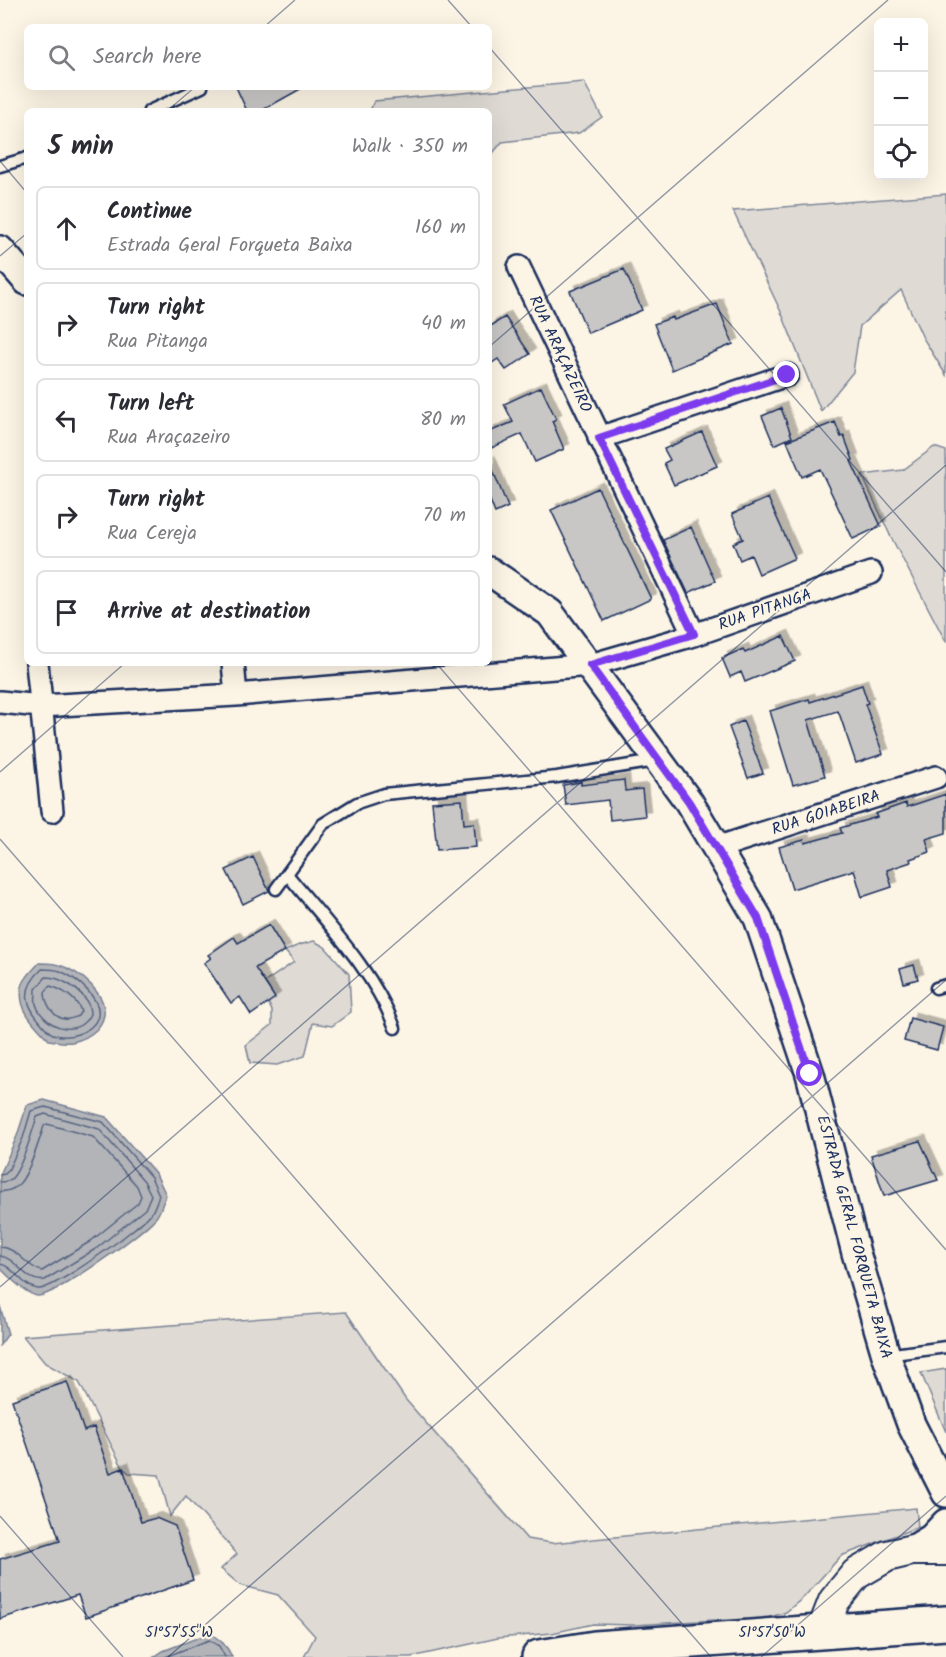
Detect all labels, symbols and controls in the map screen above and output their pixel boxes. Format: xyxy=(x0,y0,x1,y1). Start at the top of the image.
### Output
map controls xyxy=(874,18,928,180)
button: + xyxy=(874,18,928,72)
search box xyxy=(24,24,492,90)
text: Search here xyxy=(93,40,201,75)
icon: search xyxy=(45,41,78,74)
button: − xyxy=(874,72,928,126)
text: 5 min xyxy=(48,126,114,168)
button: locate xyxy=(874,126,928,180)
text: Walk · 350 m xyxy=(352,131,468,163)
text: Continue xyxy=(107,195,192,230)
icon: ahead xyxy=(50,212,83,245)
text: 160 m xyxy=(415,212,466,244)
text: Estrada Geral Forqueta Baixa xyxy=(107,230,353,262)
text: Turn right xyxy=(107,291,205,326)
street label: RUA ARAÇAZEIRO xyxy=(522,291,598,417)
icon: right xyxy=(50,308,83,341)
text: 40 m xyxy=(421,308,466,340)
text: Rua Pitanga xyxy=(107,326,208,358)
route end xyxy=(773,361,799,387)
text: Turn left xyxy=(107,387,194,422)
icon: left xyxy=(50,404,83,437)
text: 80 m xyxy=(420,404,466,436)
text: Rua Araçazeiro xyxy=(107,422,230,454)
text: Turn right xyxy=(107,483,205,518)
icon: right xyxy=(50,500,83,533)
text: 70 m xyxy=(423,500,466,532)
text: Rua Cereja xyxy=(107,518,197,550)
street label: RUA PITANGA xyxy=(715,582,815,638)
text: Arrive at destination xyxy=(107,595,310,630)
icon: arrive xyxy=(50,596,83,629)
street label: RUA GOIABEIRA xyxy=(768,784,884,842)
route start xyxy=(796,1060,822,1086)
street label: ESTRADA GERAL FORQUETA BAIXA xyxy=(809,1112,899,1362)
text: 51°57'55"W xyxy=(145,1621,213,1645)
text: 51°57'50"W xyxy=(738,1621,806,1645)

